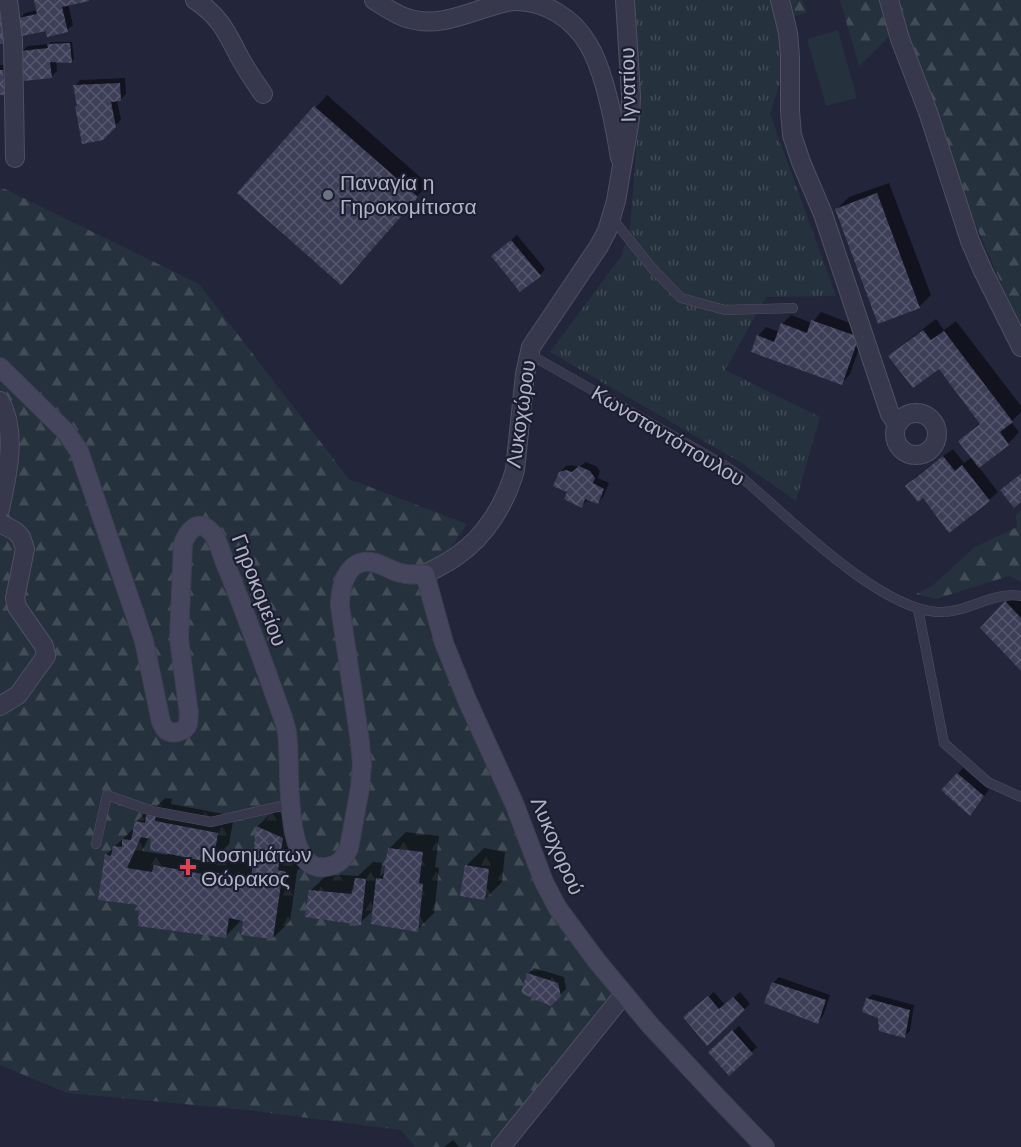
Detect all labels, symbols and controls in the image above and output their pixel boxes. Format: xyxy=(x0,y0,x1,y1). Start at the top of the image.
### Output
street label: Ιγνατίου xyxy=(613,47,643,123)
place label: Παναγία η Γηροκομίτισσα xyxy=(340,169,477,221)
marker: Παναγία η Γηροκομίτισσα xyxy=(321,188,335,202)
street label: Λυκοχώρου xyxy=(500,358,542,470)
street label: Κωνσταντόπουλου xyxy=(586,379,750,493)
street label: Γηροκομείου xyxy=(225,530,293,650)
street label: Λυκοχορού xyxy=(524,793,590,899)
place label: Νοσημάτων Θώρακος xyxy=(201,841,312,893)
marker: Νοσημάτων Θώρακος xyxy=(179,858,197,876)

